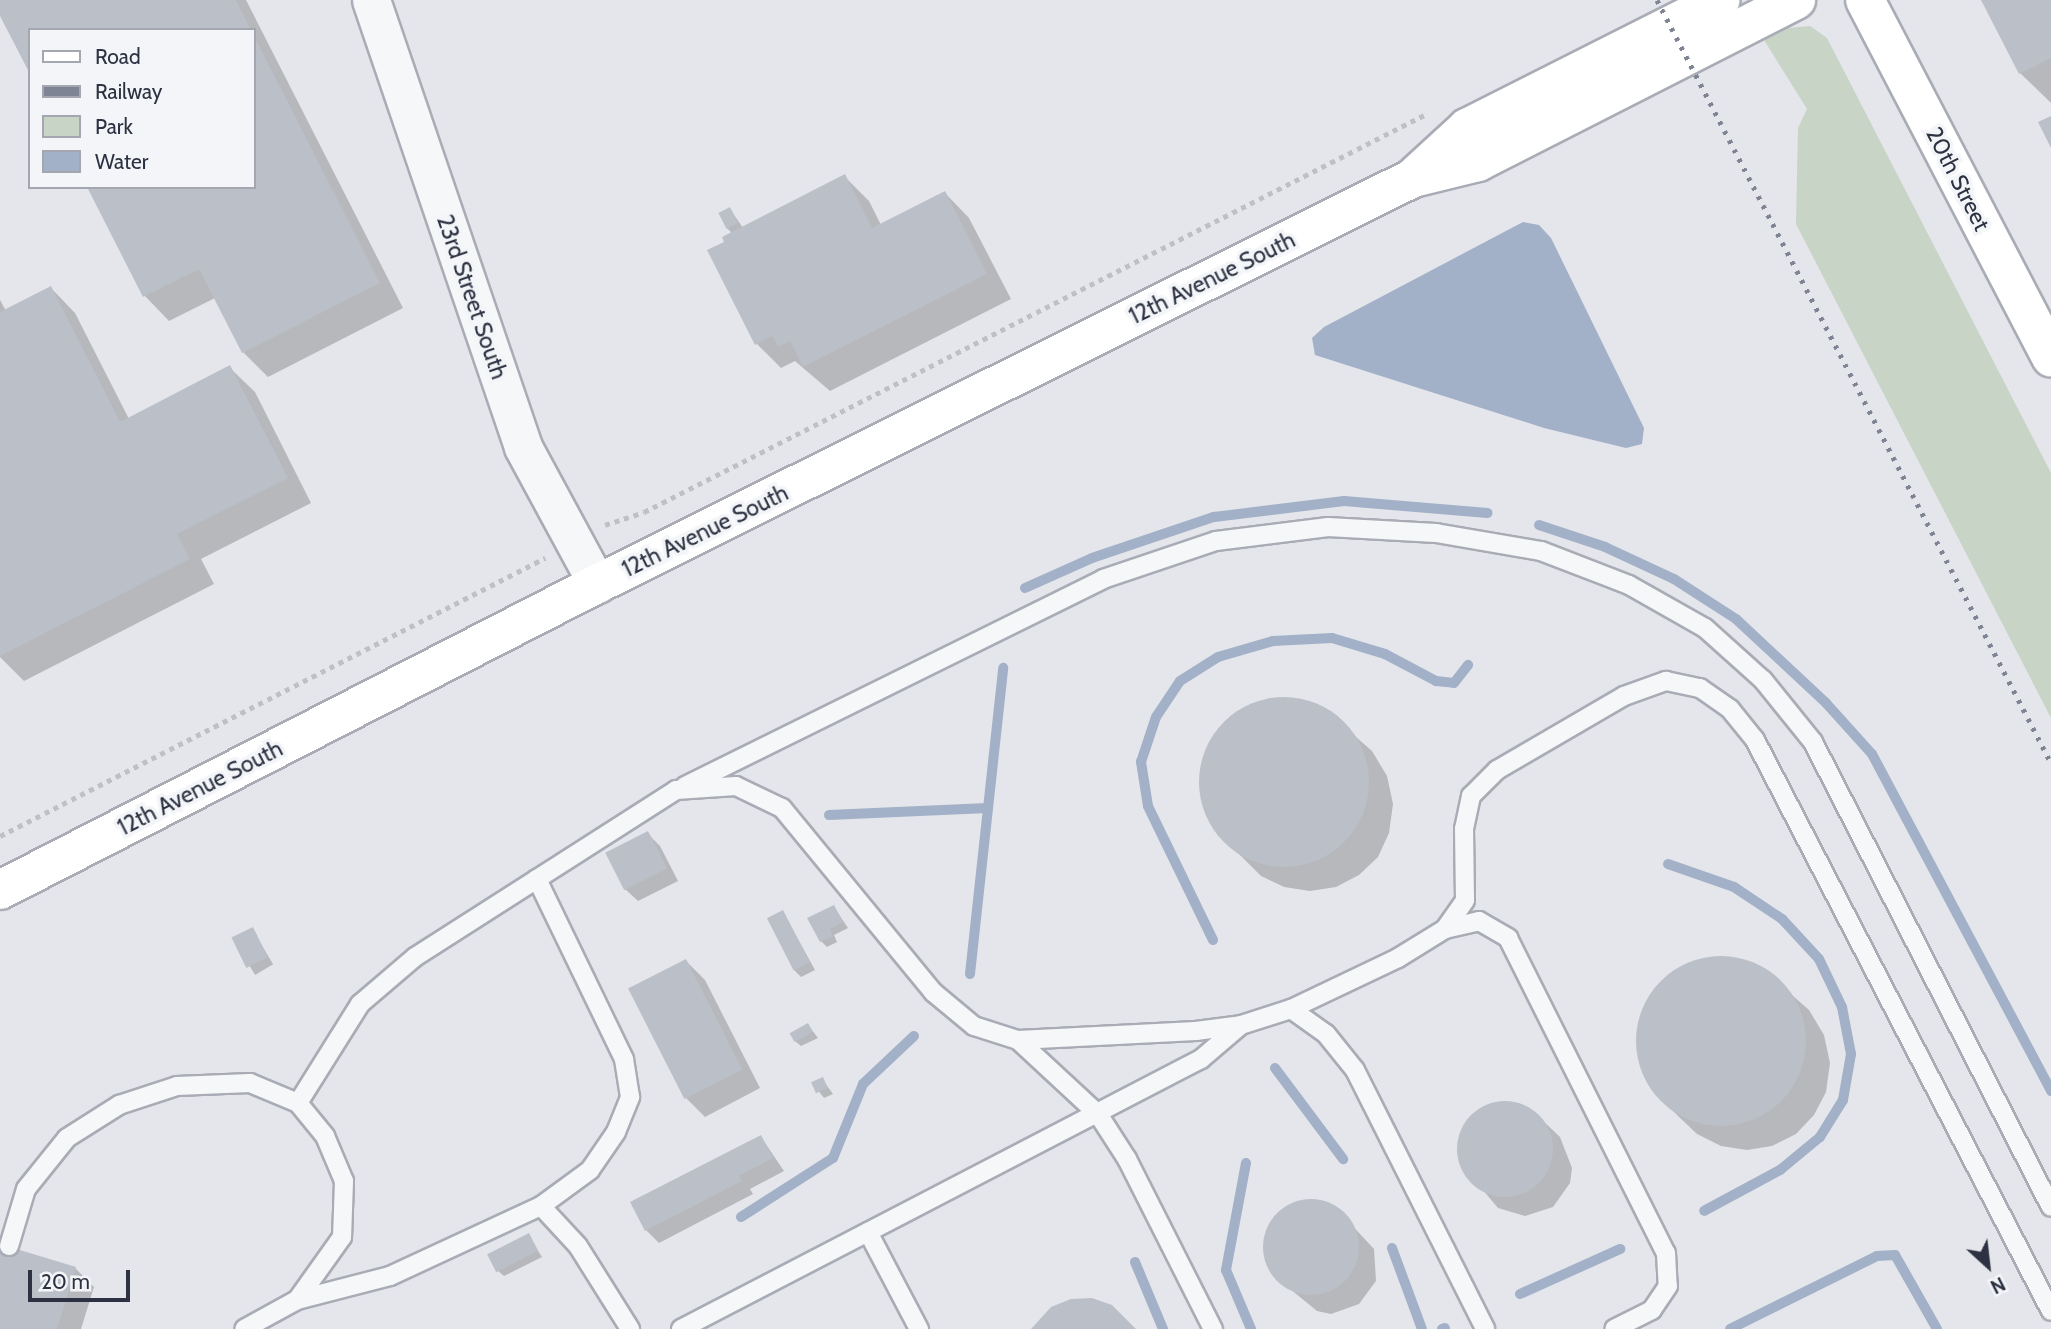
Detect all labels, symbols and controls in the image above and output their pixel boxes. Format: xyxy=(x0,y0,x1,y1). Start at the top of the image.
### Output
legend xyxy=(28,28,256,189)
text: Road xyxy=(95,44,141,69)
text: Railway xyxy=(95,79,162,104)
text: Park xyxy=(95,114,133,139)
street label: 20th Street xyxy=(1920,123,1996,235)
text: Water xyxy=(95,149,148,174)
street label: 23rd Street South xyxy=(431,211,513,383)
street label: 12th Avenue South xyxy=(1124,226,1300,330)
street label: 12th Avenue South xyxy=(617,479,793,583)
street label: 12th Avenue South xyxy=(113,735,287,841)
north arrow xyxy=(1953,1231,2023,1301)
scale bar xyxy=(32,1256,133,1300)
text: 20 m xyxy=(41,1269,90,1294)
text: N xyxy=(1987,1272,2009,1298)

